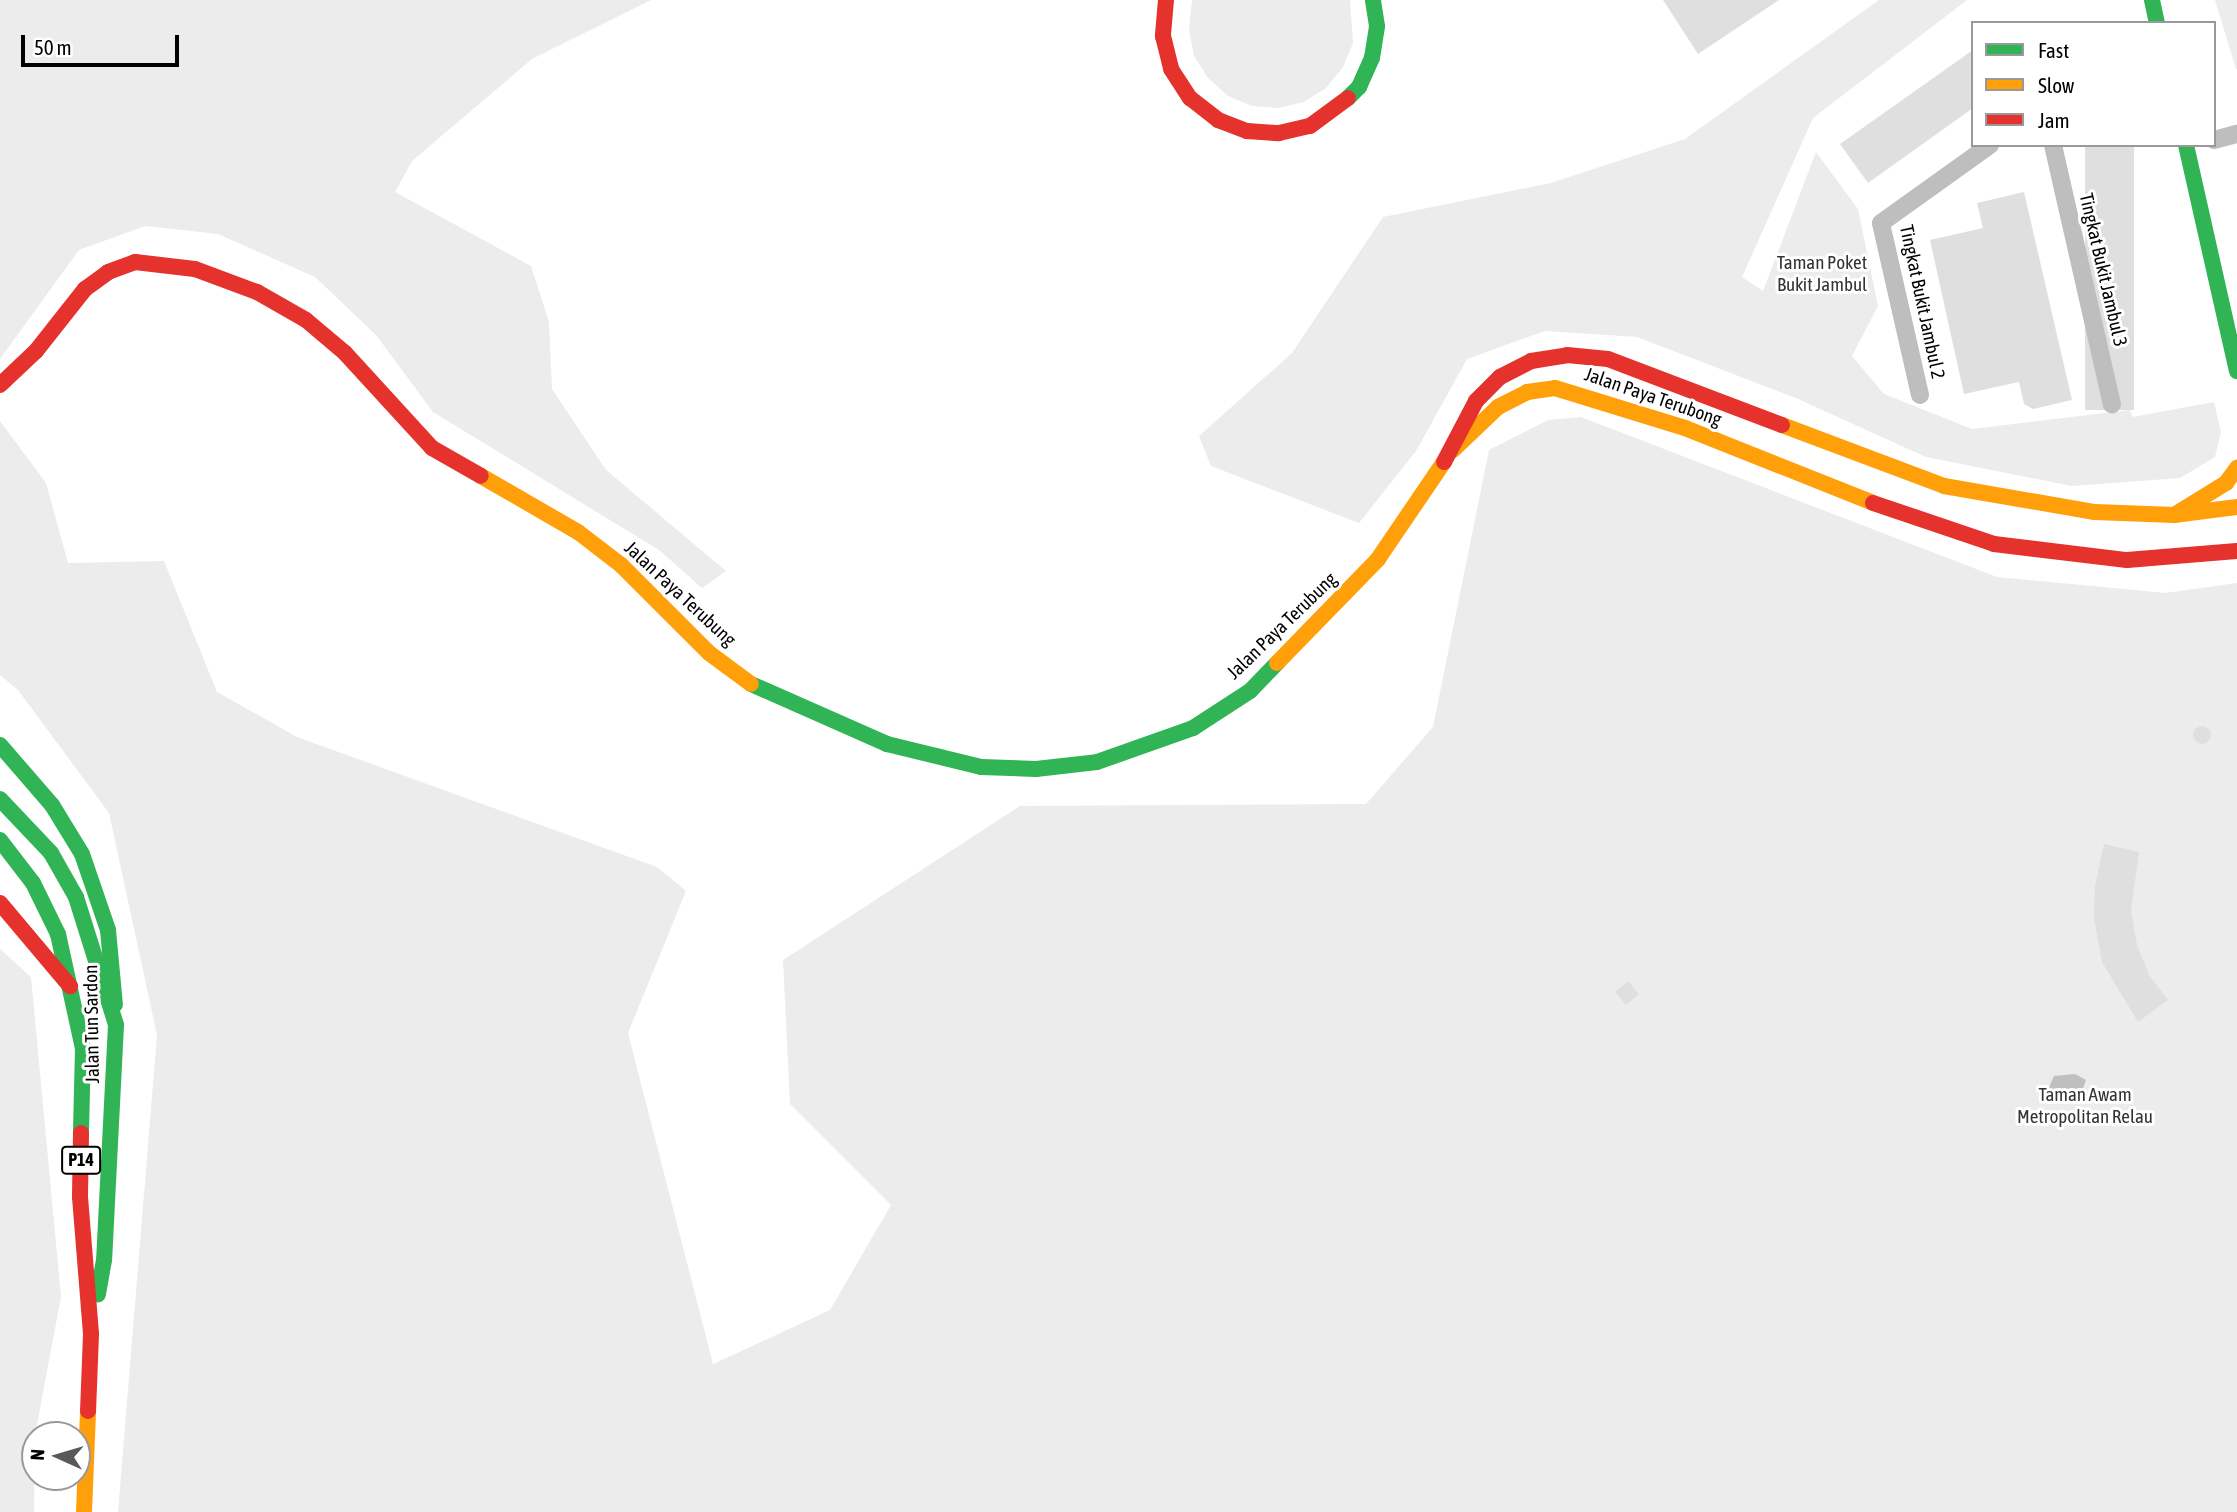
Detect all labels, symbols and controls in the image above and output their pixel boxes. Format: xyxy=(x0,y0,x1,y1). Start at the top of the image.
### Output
scale bar xyxy=(24,21,182,65)
legend xyxy=(1971,21,2216,147)
text: 50 m xyxy=(34,35,72,59)
text: Fast xyxy=(2038,38,2069,62)
text: Slow xyxy=(2038,73,2074,97)
text: Jam xyxy=(2038,108,2070,132)
street label: Tingkat Bukit Jambul 3 xyxy=(2074,191,2132,349)
street label: Tingkat Bukit Jambul 2 xyxy=(1895,223,1949,381)
park label: Taman Poket Bukit Jambul xyxy=(1777,252,1867,296)
street label: Jalan Paya Terubong xyxy=(1582,363,1724,431)
street label: Jalan Paya Terubung xyxy=(620,537,740,651)
street label: Jalan Paya Terubung xyxy=(1222,568,1342,684)
street label: Jalan Tun Sardon xyxy=(80,965,104,1083)
park label: Taman Awam Metropolitan Relau xyxy=(2017,1084,2153,1128)
road number: P14 xyxy=(60,1146,102,1175)
north arrow xyxy=(21,1421,91,1491)
text: N xyxy=(26,1448,48,1461)

